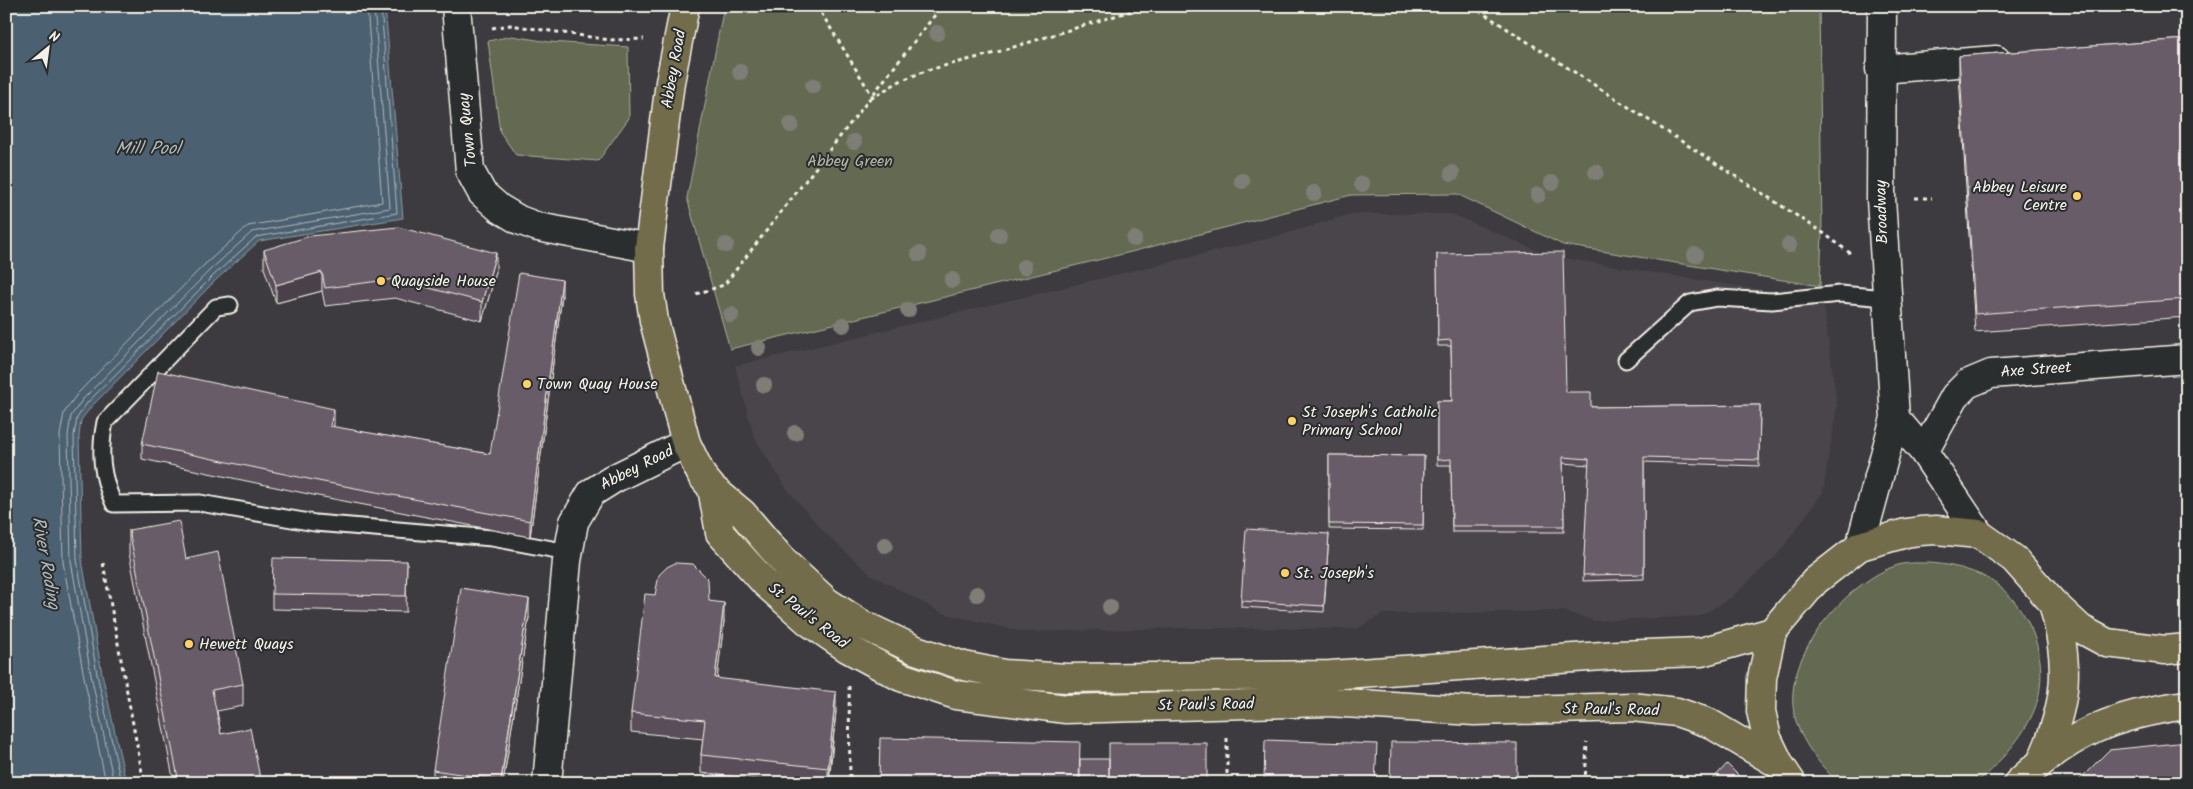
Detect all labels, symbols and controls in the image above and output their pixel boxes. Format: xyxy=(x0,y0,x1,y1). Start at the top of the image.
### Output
north arrow xyxy=(22,22,72,72)
text: N xyxy=(45,26,63,49)
street label: Abbey Road xyxy=(655,27,693,110)
street label: Town Quay xyxy=(452,91,484,168)
water label: Mill Pool xyxy=(115,135,184,164)
park label: Abbey Green xyxy=(807,149,893,174)
place label: Abbey Leisure Centre xyxy=(1973,175,2067,218)
street label: Broadway xyxy=(1868,179,1896,244)
marker: Abbey Leisure Centre xyxy=(2071,190,2083,202)
place label: Quayside House xyxy=(391,269,496,294)
marker: Quayside House xyxy=(375,275,387,287)
street label: Axe Street xyxy=(2000,355,2073,385)
place label: Town Quay House xyxy=(537,372,658,397)
marker: Town Quay House xyxy=(521,378,533,390)
place label: St Joseph's Catholic Primary School xyxy=(1302,400,1438,443)
marker: St Joseph's Catholic Primary School xyxy=(1286,415,1298,427)
street label: Abbey Road xyxy=(596,438,679,497)
water label: River Roding xyxy=(23,514,68,613)
place label: St. Joseph's xyxy=(1295,561,1374,586)
marker: St. Joseph's xyxy=(1279,567,1291,579)
street label: St Paul's Road xyxy=(762,576,855,656)
place label: Hewett Quays xyxy=(199,632,294,657)
marker: Hewett Quays xyxy=(183,638,195,650)
street label: St Paul's Road xyxy=(1158,692,1255,718)
street label: St Paul's Road xyxy=(1563,697,1660,723)

